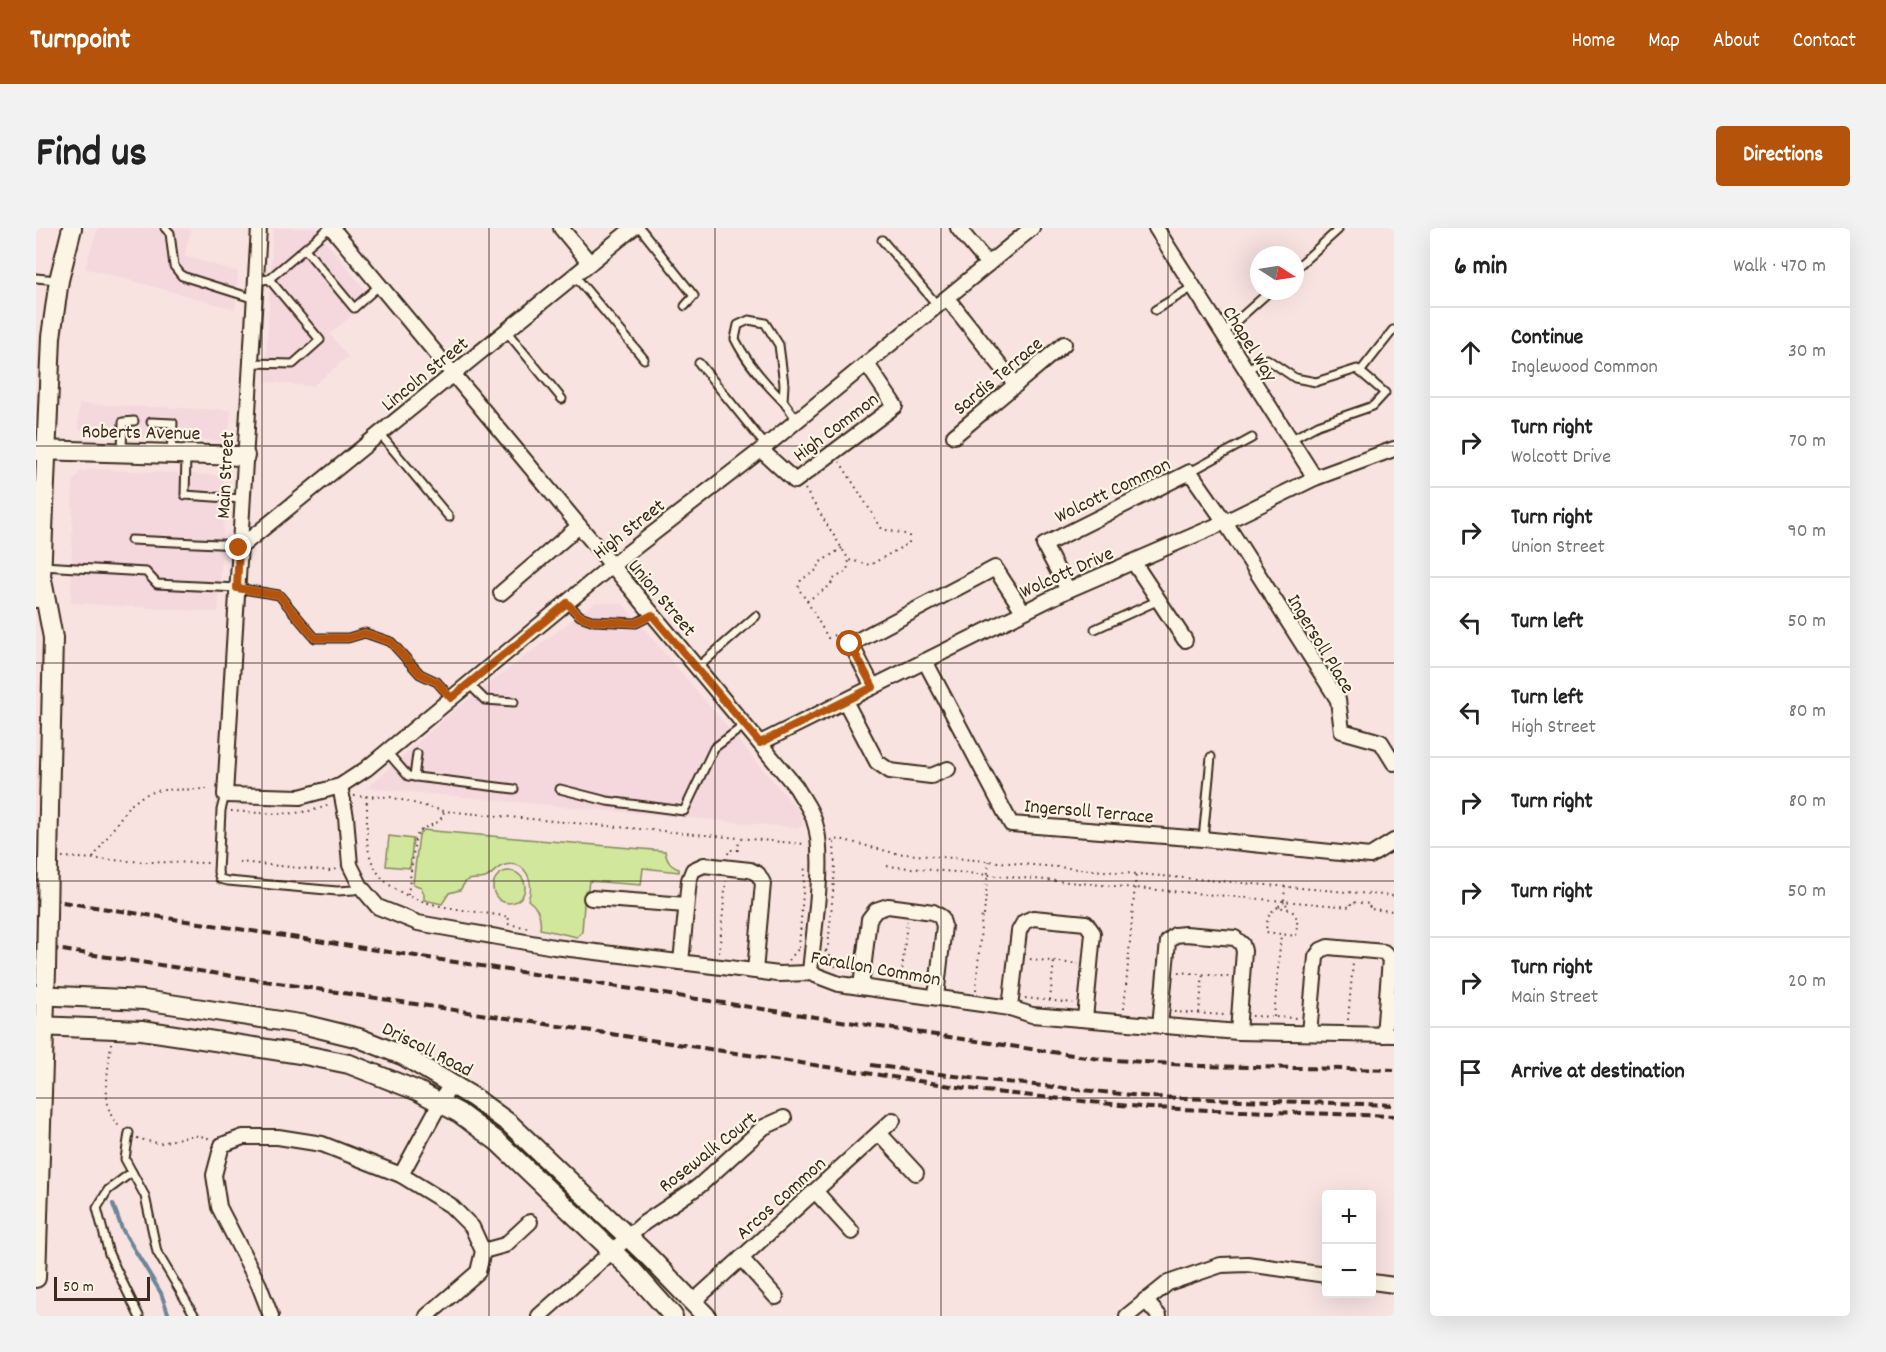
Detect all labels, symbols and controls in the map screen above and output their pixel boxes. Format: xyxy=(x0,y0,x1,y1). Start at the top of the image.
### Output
text: Turnpoint xyxy=(30,22,130,62)
text: Home xyxy=(1571,27,1615,57)
text: Map xyxy=(1648,27,1680,57)
text: About xyxy=(1713,27,1760,57)
text: Contact xyxy=(1793,27,1856,57)
text: Find us xyxy=(36,126,147,186)
button: Directions xyxy=(1716,126,1850,186)
north arrow xyxy=(1250,246,1304,300)
text: 6 min xyxy=(1454,249,1507,286)
text: Walk · 470 m xyxy=(1733,253,1826,281)
street label: Chapel Way xyxy=(1214,301,1283,389)
text: Continue xyxy=(1511,323,1583,354)
street label: Lincoln Street xyxy=(376,331,476,419)
street label: Sardis Terrace xyxy=(948,331,1050,423)
icon: ahead xyxy=(1454,336,1487,369)
text: 30 m xyxy=(1788,338,1826,366)
text: Inglewood Common xyxy=(1511,354,1658,382)
street label: High Common xyxy=(788,387,885,470)
text: Turn right xyxy=(1511,413,1593,444)
street label: Roberts Avenue xyxy=(81,419,201,449)
icon: right xyxy=(1454,426,1487,459)
text: 70 m xyxy=(1789,428,1826,456)
street label: Main Street xyxy=(211,431,243,519)
text: Wolcott Drive xyxy=(1511,444,1611,472)
street label: Wolcott Common xyxy=(1051,452,1176,532)
street label: High Street xyxy=(588,493,672,568)
text: Turn right xyxy=(1511,503,1593,534)
icon: right xyxy=(1454,516,1487,549)
text: 90 m xyxy=(1788,518,1826,546)
route end xyxy=(225,534,251,560)
text: Union Street xyxy=(1511,534,1605,562)
street label: Wolcott Drive xyxy=(1016,541,1119,607)
street label: Union Street xyxy=(620,554,702,644)
street label: Ingersoll Place xyxy=(1279,589,1360,700)
icon: left xyxy=(1454,606,1487,639)
text: Turn left xyxy=(1511,607,1583,638)
text: 50 m xyxy=(1788,608,1826,636)
route start xyxy=(836,630,862,656)
text: Turn left xyxy=(1511,683,1583,714)
icon: left xyxy=(1454,696,1487,729)
text: 80 m xyxy=(1789,698,1826,726)
text: High Street xyxy=(1511,714,1596,742)
icon: right xyxy=(1454,786,1487,819)
text: Turn right xyxy=(1511,787,1593,818)
text: 80 m xyxy=(1789,788,1826,816)
street label: Ingersoll Terrace xyxy=(1023,793,1155,833)
icon: right xyxy=(1454,876,1487,909)
text: Turn right xyxy=(1511,877,1593,908)
text: 50 m xyxy=(1788,878,1826,906)
street label: Farallon Common xyxy=(808,945,943,995)
text: Turn right xyxy=(1511,953,1593,984)
icon: right xyxy=(1454,966,1487,999)
text: 20 m xyxy=(1788,968,1826,996)
text: Main Street xyxy=(1511,984,1598,1012)
street label: Driscoll Road xyxy=(377,1016,477,1085)
icon: arrive xyxy=(1454,1056,1487,1089)
text: Arrive at destination xyxy=(1511,1057,1685,1088)
street label: Rosewalk Court xyxy=(654,1106,764,1201)
street label: Arcos Common xyxy=(731,1151,833,1247)
map controls xyxy=(1322,1190,1376,1298)
button: + xyxy=(1322,1190,1376,1244)
button: − xyxy=(1322,1244,1376,1298)
scale bar xyxy=(54,1274,150,1302)
text: 50 m xyxy=(63,1276,94,1299)

